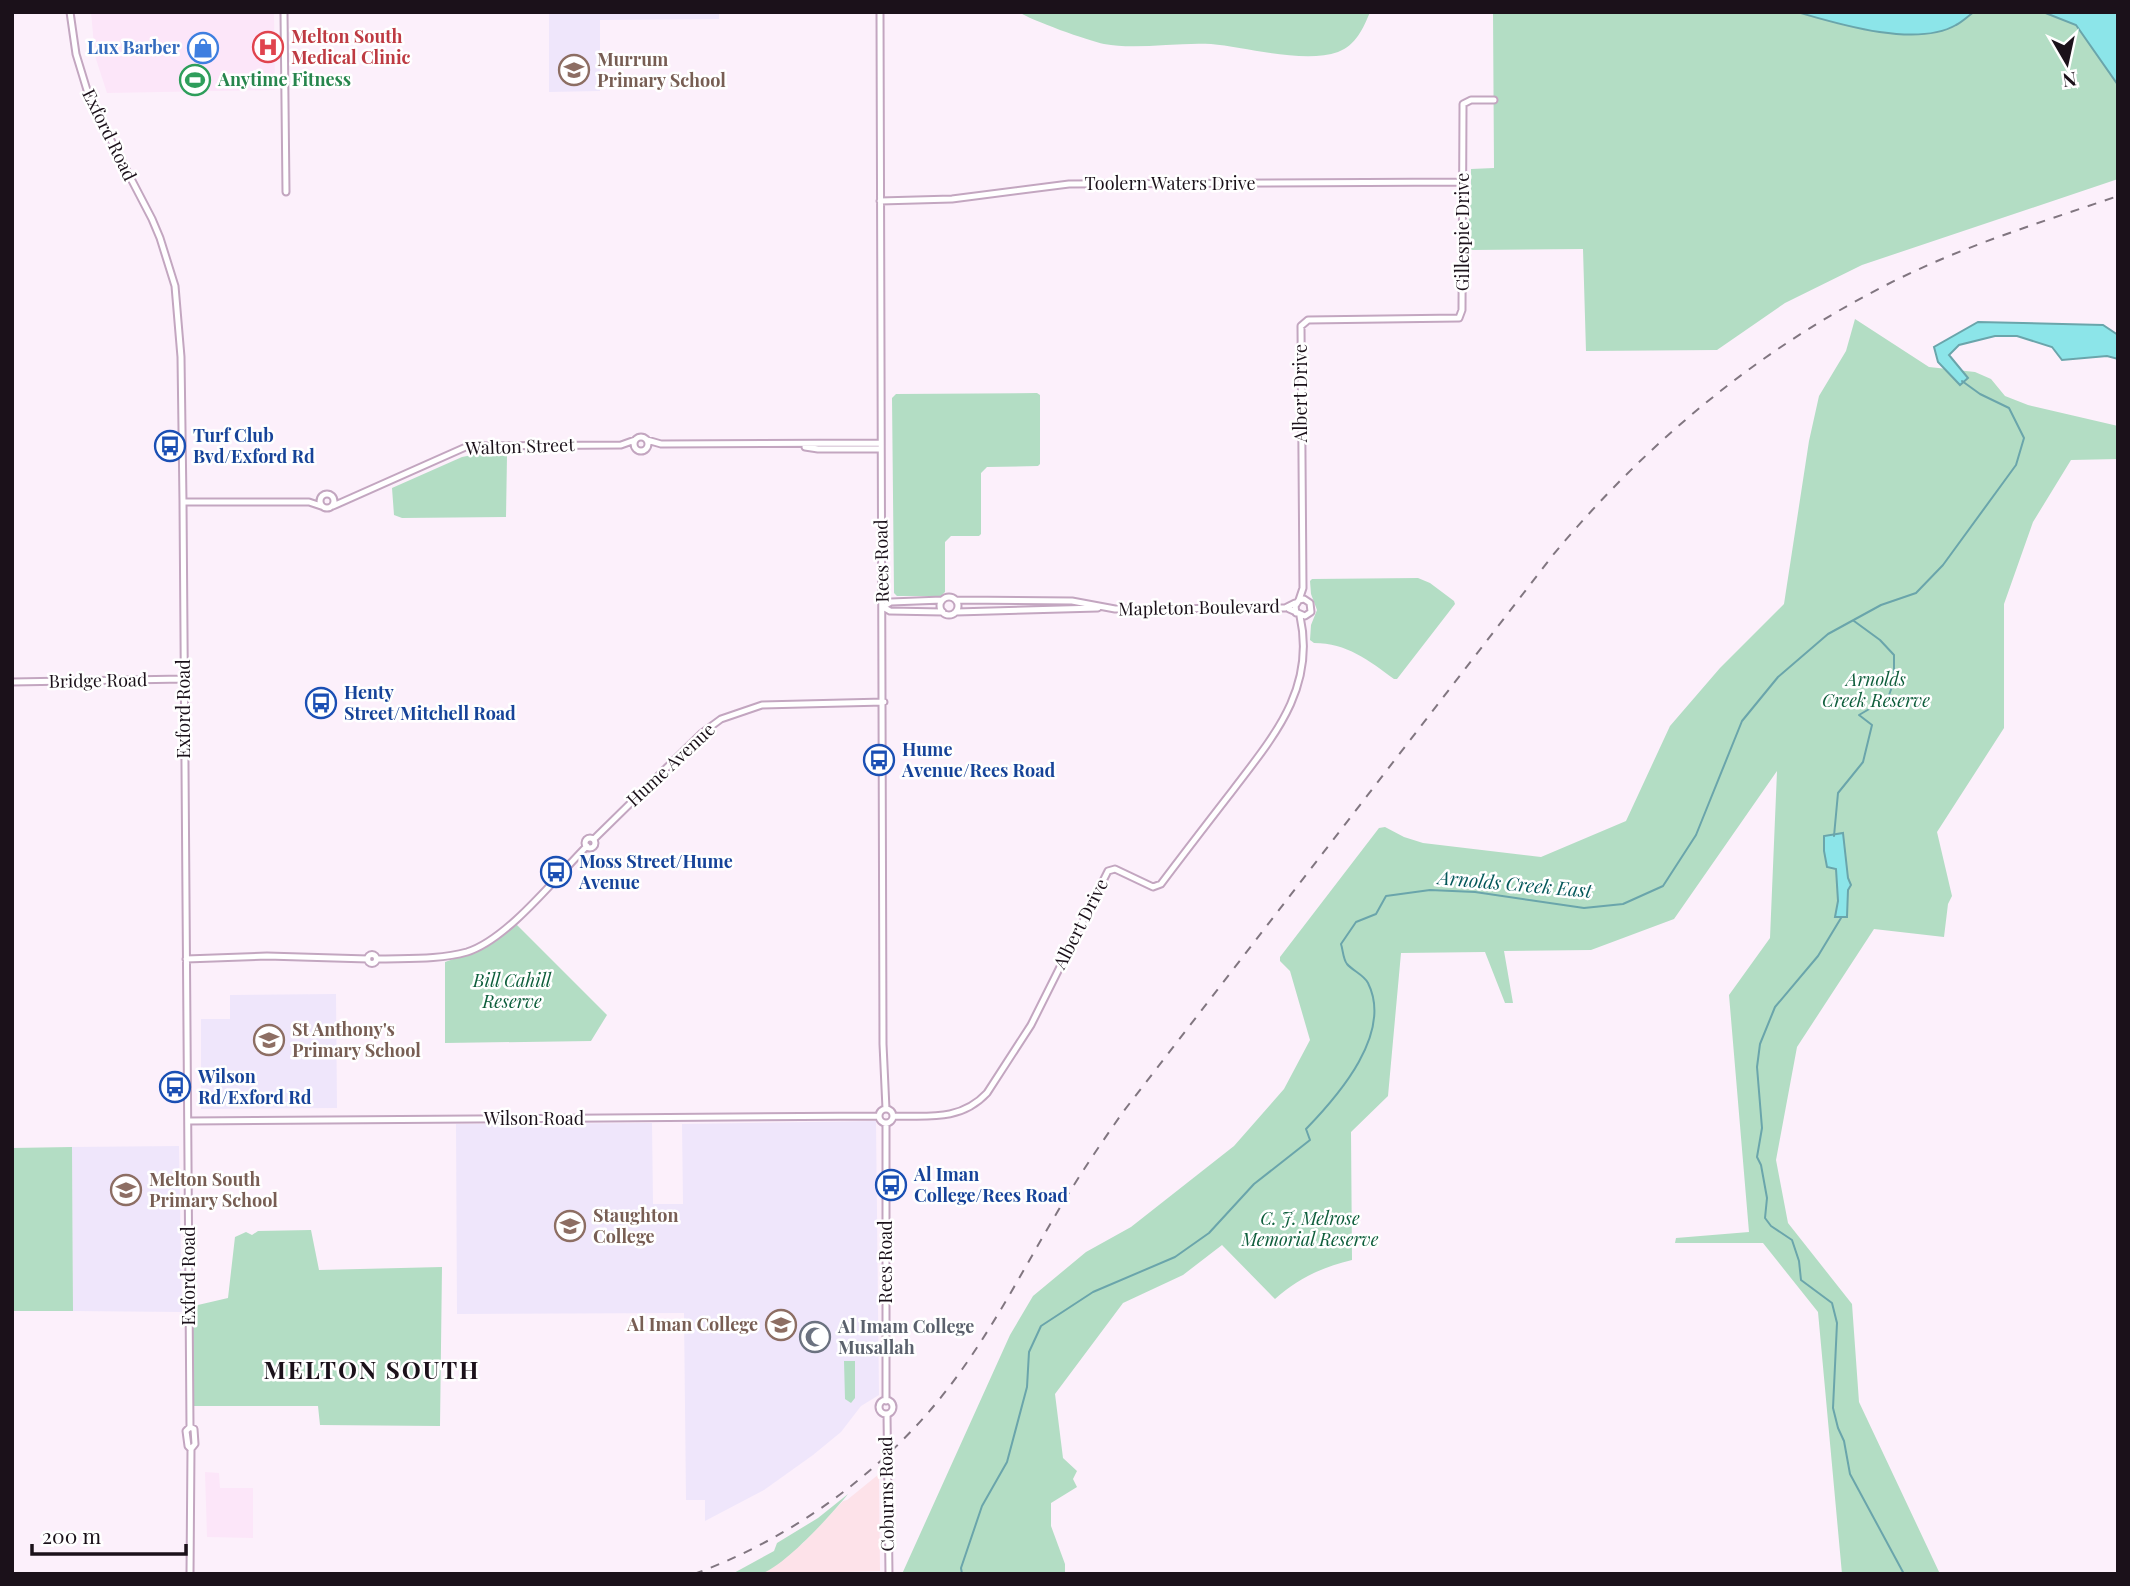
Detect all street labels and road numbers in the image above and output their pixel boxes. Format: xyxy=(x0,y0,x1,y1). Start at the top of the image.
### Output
street label: Exford Road xyxy=(77,85,143,185)
street label: Toolern Waters Drive xyxy=(1084,171,1256,195)
street label: Gillespie Drive xyxy=(1450,173,1474,291)
street label: Albert Drive xyxy=(1288,344,1312,443)
street label: Walton Street xyxy=(464,432,576,460)
street label: Rees Road xyxy=(868,519,894,603)
street label: Mapleton Boulevard xyxy=(1118,594,1281,620)
street label: Exford Road xyxy=(171,659,195,759)
street label: Bridge Road xyxy=(48,667,148,693)
street label: Hume Avenue xyxy=(621,717,720,811)
street label: Albert Drive xyxy=(1047,874,1113,974)
street label: Wilson Road xyxy=(483,1106,585,1130)
street label: Rees Road xyxy=(873,1220,897,1304)
street label: Exford Road xyxy=(176,1226,200,1326)
street label: Coburns Road xyxy=(873,1436,899,1552)

